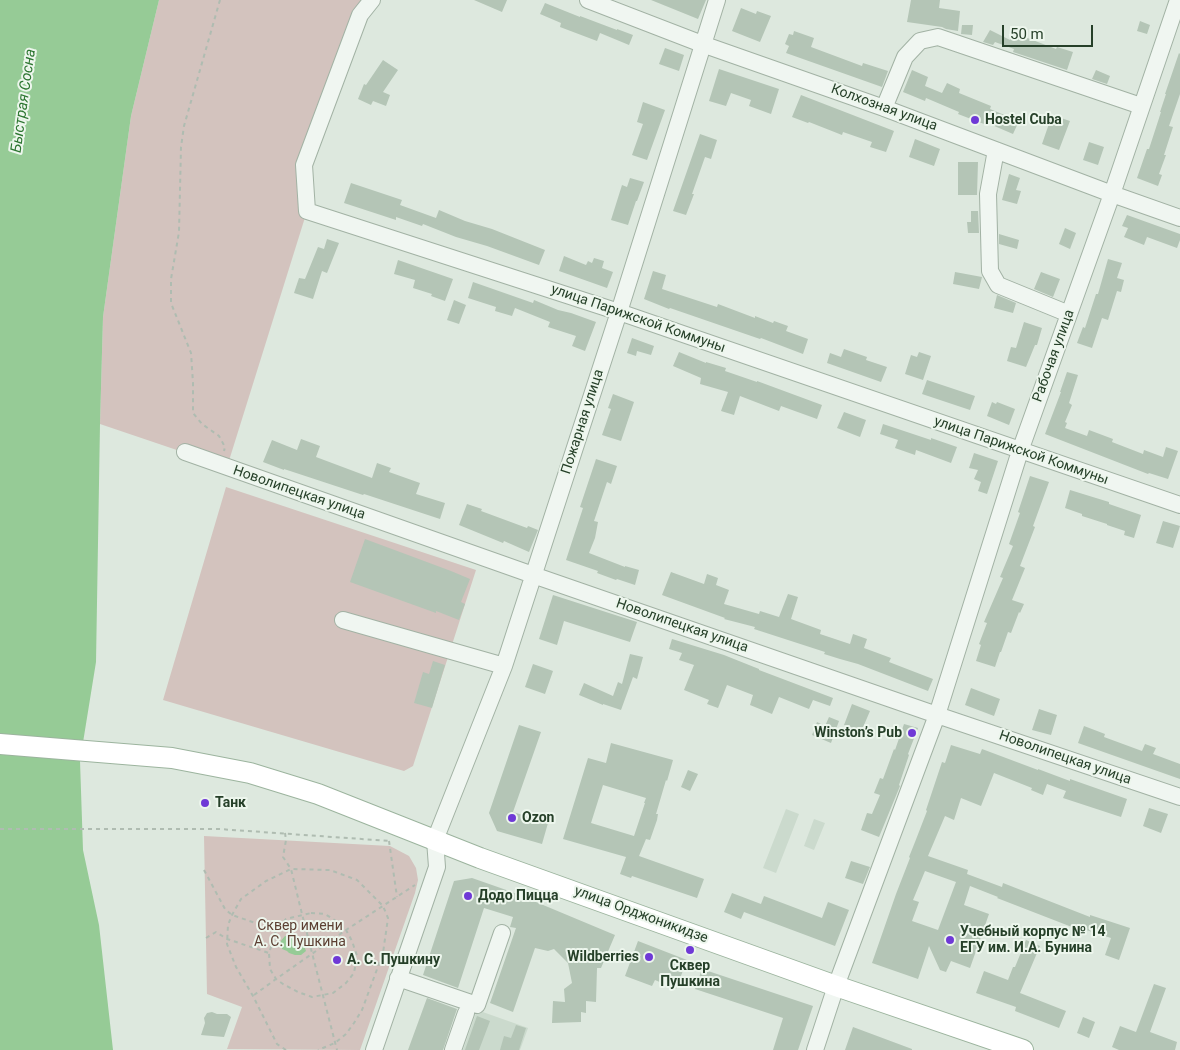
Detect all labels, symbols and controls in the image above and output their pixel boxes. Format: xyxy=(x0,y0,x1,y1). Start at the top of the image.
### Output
scale bar xyxy=(1005,15,1096,47)
text: 50 m xyxy=(1010,25,1044,43)
water label: Быстрая Сосна xyxy=(8,48,40,154)
street label: Колхозная улица xyxy=(829,81,939,135)
place label: Hostel Cuba xyxy=(985,112,1062,128)
marker: Hostel Cuba xyxy=(969,114,981,126)
street label: улица Парижской Коммуны xyxy=(549,281,727,357)
street label: Рабочая улица xyxy=(1030,308,1078,404)
street label: Пожарная улица xyxy=(558,367,608,477)
street label: улица Парижской Коммуны xyxy=(932,413,1110,489)
street label: Новолипецкая улица xyxy=(231,462,367,524)
street label: Новолипецкая улица xyxy=(614,595,750,657)
place label: Winston’s Pub xyxy=(814,725,902,741)
marker: Winston’s Pub xyxy=(906,727,918,739)
street label: Новолипецкая улица xyxy=(997,727,1133,789)
place label: Танк xyxy=(215,795,246,811)
marker: Танк xyxy=(199,797,211,809)
place label: Ozon xyxy=(522,810,554,826)
marker: Ozon xyxy=(506,812,518,824)
street label: улица Орджоникидзе xyxy=(572,883,710,947)
place label: Додо Пицца xyxy=(478,888,558,904)
marker: Додо Пицца xyxy=(462,890,474,902)
park label: Сквер имени А. С. Пушкина xyxy=(254,918,346,950)
place label: Учебный корпус № 14 ЕГУ им. И.А. Бунина xyxy=(960,924,1106,956)
marker: Учебный корпус № 14 ЕГУ им. И.А. Бунина xyxy=(944,934,956,946)
marker: Сквер Пушкина xyxy=(684,944,696,956)
place label: Wildberries xyxy=(567,949,639,965)
marker: Wildberries xyxy=(643,951,655,963)
place label: А. С. Пушкину xyxy=(347,952,440,968)
marker: А. С. Пушкину xyxy=(331,954,343,966)
place label: Сквер Пушкина xyxy=(660,958,720,990)

